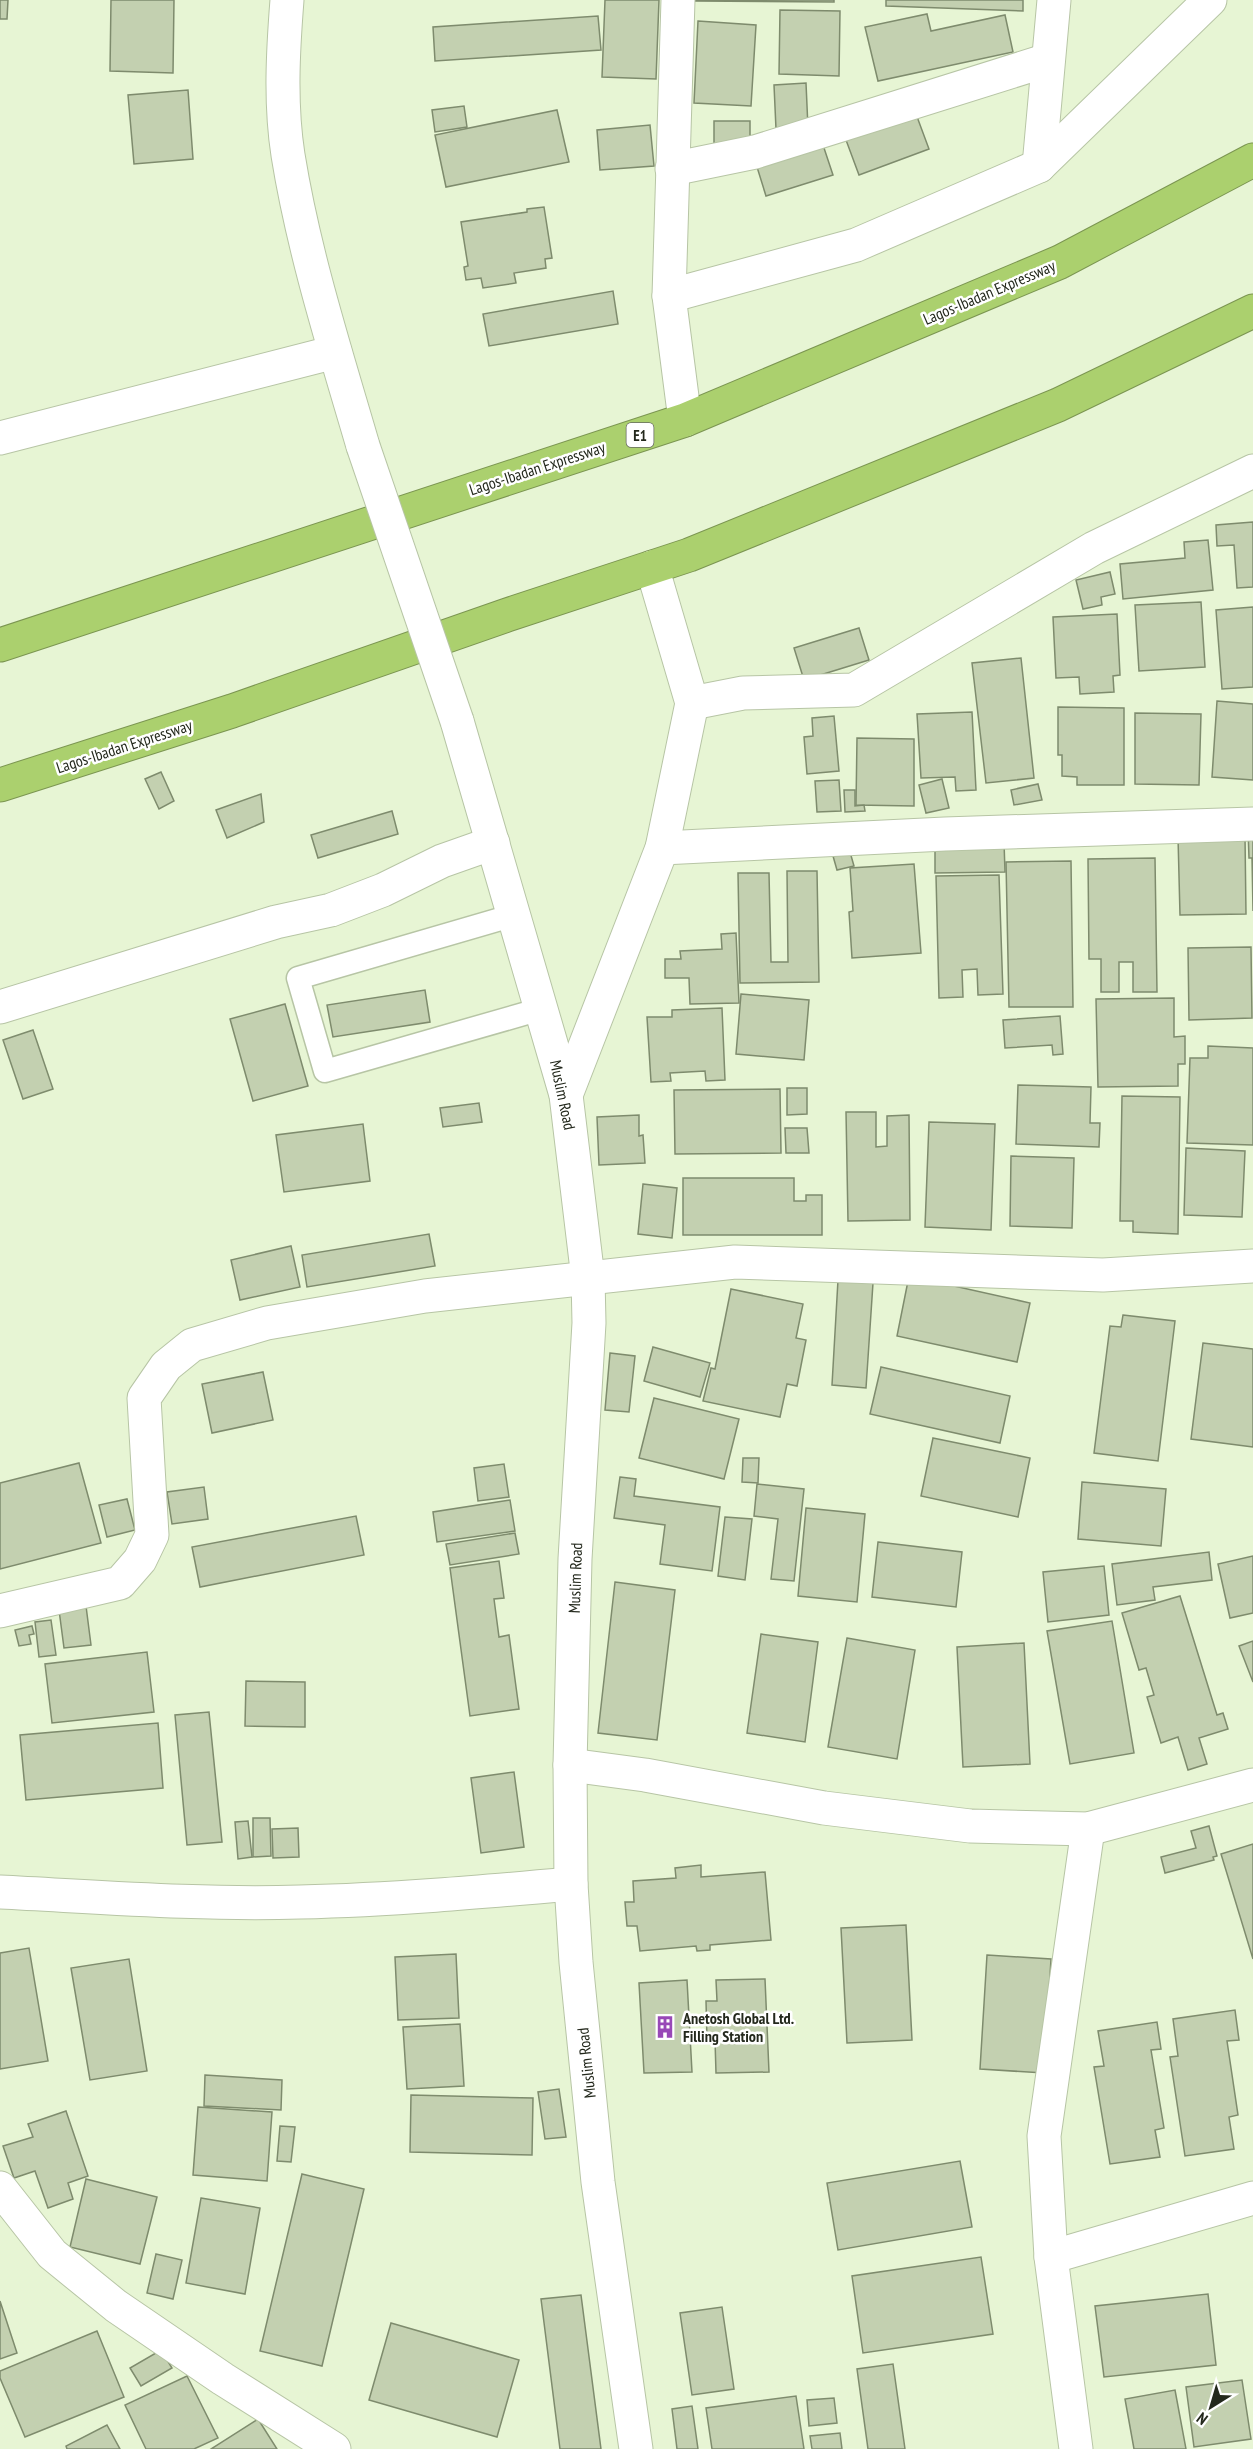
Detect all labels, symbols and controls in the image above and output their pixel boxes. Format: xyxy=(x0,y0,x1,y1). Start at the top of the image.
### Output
street label: Lagos-Ibadan Expressway xyxy=(920,255,1058,329)
road number: E1 xyxy=(626,423,654,447)
street label: Lagos-Ibadan Expressway xyxy=(467,437,607,499)
street label: Lagos-Ibadan Expressway xyxy=(54,715,194,777)
street label: Muslim Road xyxy=(546,1058,580,1132)
street label: Muslim Road xyxy=(564,1542,586,1614)
place label: Anetosh Global Ltd. Filling Station xyxy=(682,2008,794,2046)
building icon: Anetosh Global Ltd. Filling Station xyxy=(652,2014,678,2040)
street label: Muslim Road xyxy=(572,2027,600,2099)
north arrow xyxy=(1181,2377,1241,2437)
text: N xyxy=(1193,2408,1211,2430)

